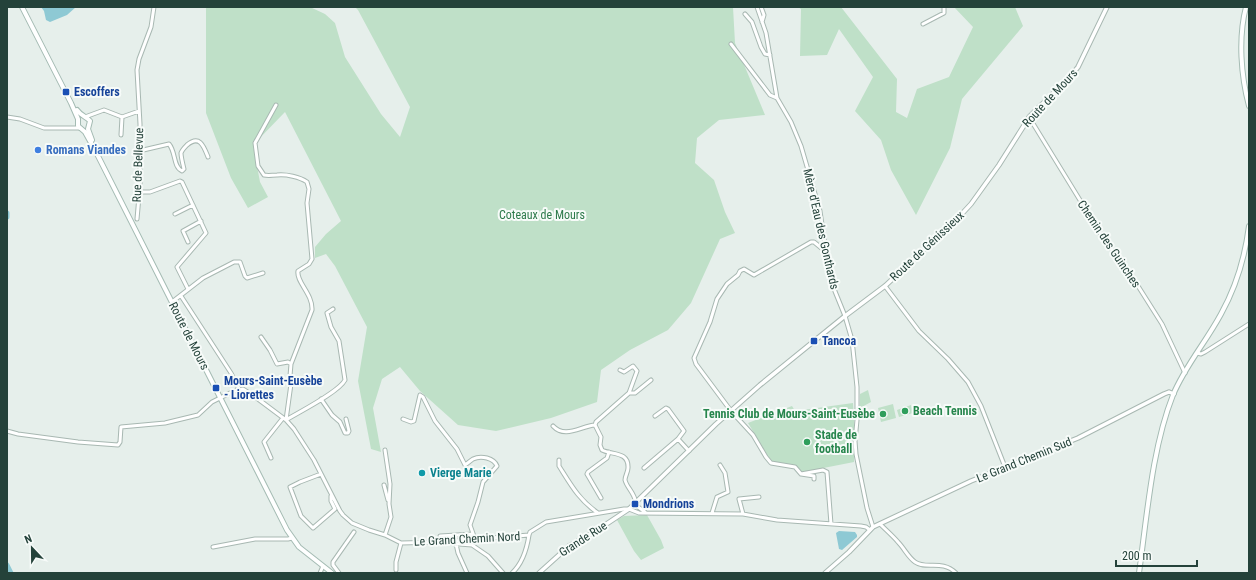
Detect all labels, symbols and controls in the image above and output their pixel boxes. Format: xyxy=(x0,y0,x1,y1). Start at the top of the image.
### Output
street label: Route de Mours xyxy=(1019,66,1081,130)
place label: Escoffers xyxy=(74,85,120,99)
marker: Escoffers xyxy=(61,87,71,97)
street label: Rue de Bellevue xyxy=(130,127,146,203)
place label: Romans Viandes xyxy=(46,143,126,157)
marker: Romans Viandes xyxy=(33,145,43,155)
street label: Mère d'Eau des Gonthards xyxy=(800,167,842,291)
street label: Chemin des Guinches xyxy=(1075,198,1143,290)
park label: Coteaux de Mours xyxy=(499,208,585,222)
street label: Route de Génissieux xyxy=(887,208,967,284)
street label: Route de Mours xyxy=(166,300,212,372)
place label: Tancoa xyxy=(822,334,857,348)
marker: Tancoa xyxy=(809,336,819,346)
place label: Mours-Saint-Eusèbe - Liorettes xyxy=(224,374,323,402)
marker: Mours-Saint-Eusèbe - Liorettes xyxy=(211,383,221,393)
place label: Beach Tennis xyxy=(913,404,978,418)
marker: Beach Tennis xyxy=(900,406,910,416)
place label: Tennis Club de Mours-Saint-Eusèbe xyxy=(703,407,875,421)
marker: Tennis Club de Mours-Saint-Eusèbe xyxy=(878,409,888,419)
place label: Stade de football xyxy=(815,428,857,456)
street label: Le Grand Chemin Sud xyxy=(974,434,1074,485)
marker: Stade de football xyxy=(802,437,812,447)
place label: Vierge Marie xyxy=(430,466,492,480)
marker: Vierge Marie xyxy=(417,468,427,478)
place label: Mondrions xyxy=(643,497,695,511)
marker: Mondrions xyxy=(630,499,640,509)
street label: Grande Rue xyxy=(556,518,610,560)
north arrow xyxy=(12,528,52,568)
street label: Le Grand Chemin Nord xyxy=(414,529,521,549)
text: N xyxy=(23,532,34,546)
scale bar xyxy=(1116,542,1197,568)
text: 200 m xyxy=(1122,549,1152,563)

